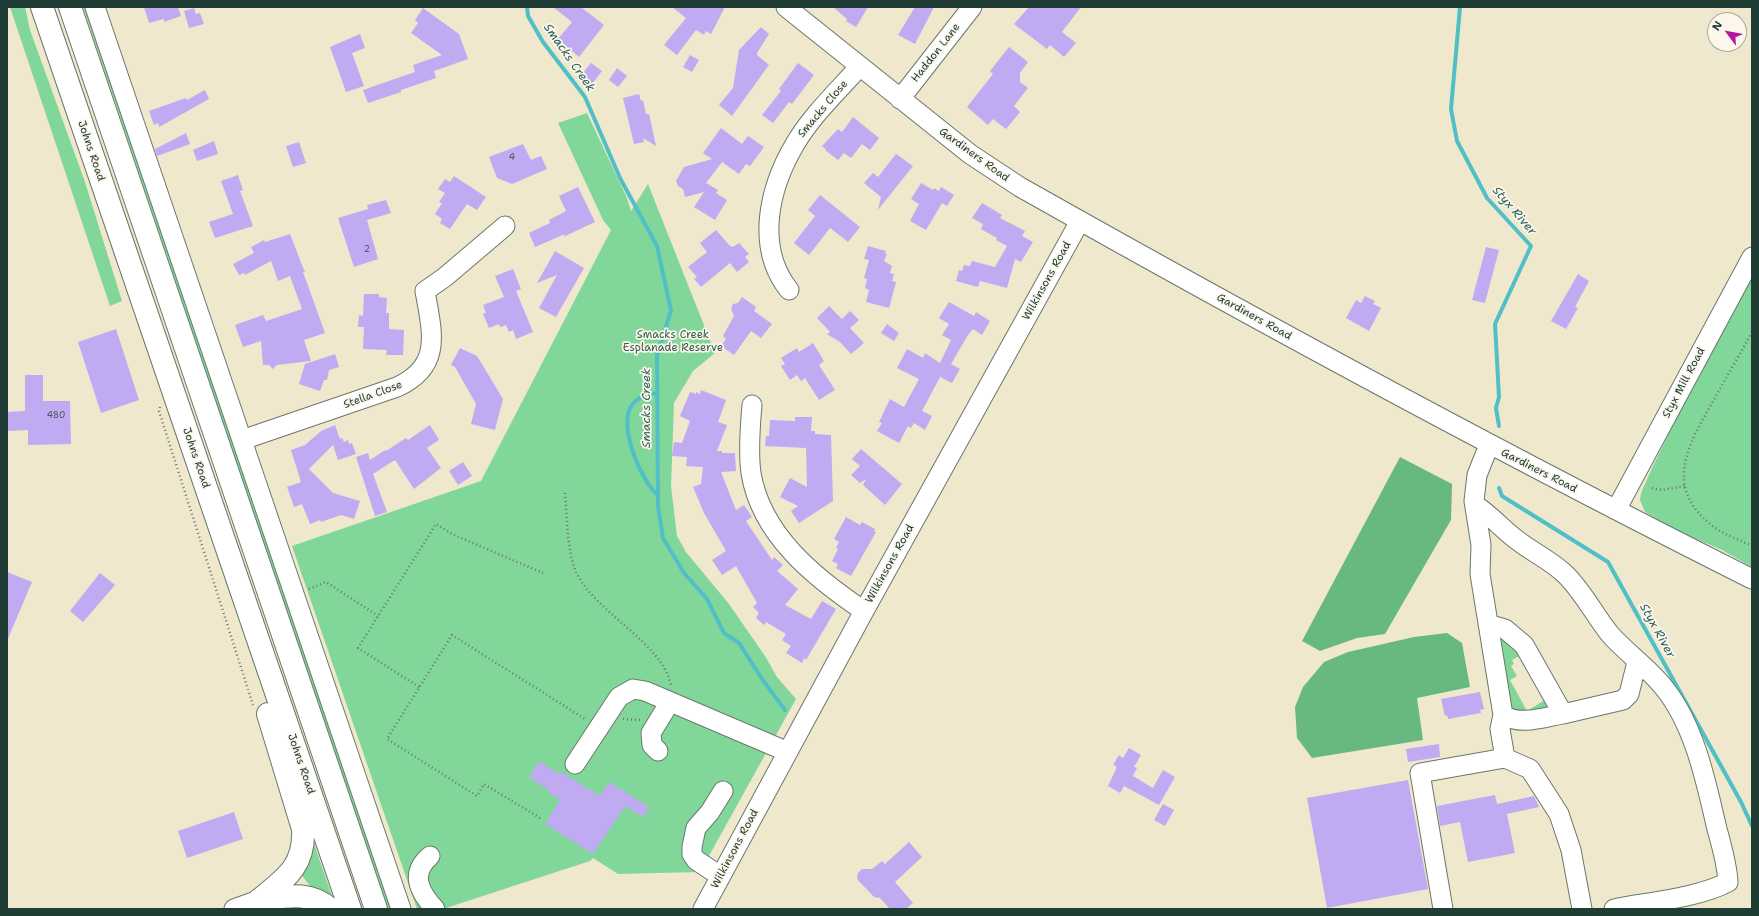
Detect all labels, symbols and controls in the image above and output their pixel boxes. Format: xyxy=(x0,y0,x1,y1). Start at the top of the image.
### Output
north arrow xyxy=(1707,12,1747,52)
text: N xyxy=(1709,18,1726,34)
water label: Smacks Creek xyxy=(540,21,598,95)
street label: Haddon Lane xyxy=(909,21,963,85)
street label: Smacks Close xyxy=(795,78,851,140)
street label: Johns Road xyxy=(74,119,108,183)
street label: Gardiners Road xyxy=(936,125,1012,185)
house number: 4 xyxy=(509,153,515,163)
water label: Styx River xyxy=(1489,184,1539,238)
street label: Wilkinsons Road xyxy=(1020,239,1074,323)
house number: 2 xyxy=(364,245,370,255)
street label: Gardiners Road xyxy=(1214,291,1294,343)
park label: Smacks Creek Esplanade Reserve xyxy=(623,328,723,354)
street label: Styx Mill Road xyxy=(1660,345,1708,421)
water label: Smacks Creek xyxy=(640,368,654,448)
street label: Stella Close xyxy=(342,378,404,412)
house number: 480 xyxy=(47,411,65,421)
street label: Johns Road xyxy=(179,426,213,490)
street label: Gardiners Road xyxy=(1499,446,1579,496)
street label: Wilkinsons Road xyxy=(863,522,917,606)
water label: Styx River xyxy=(1636,601,1678,661)
street label: Johns Road xyxy=(284,732,318,796)
street label: Wilkinsons Road xyxy=(709,807,761,891)

